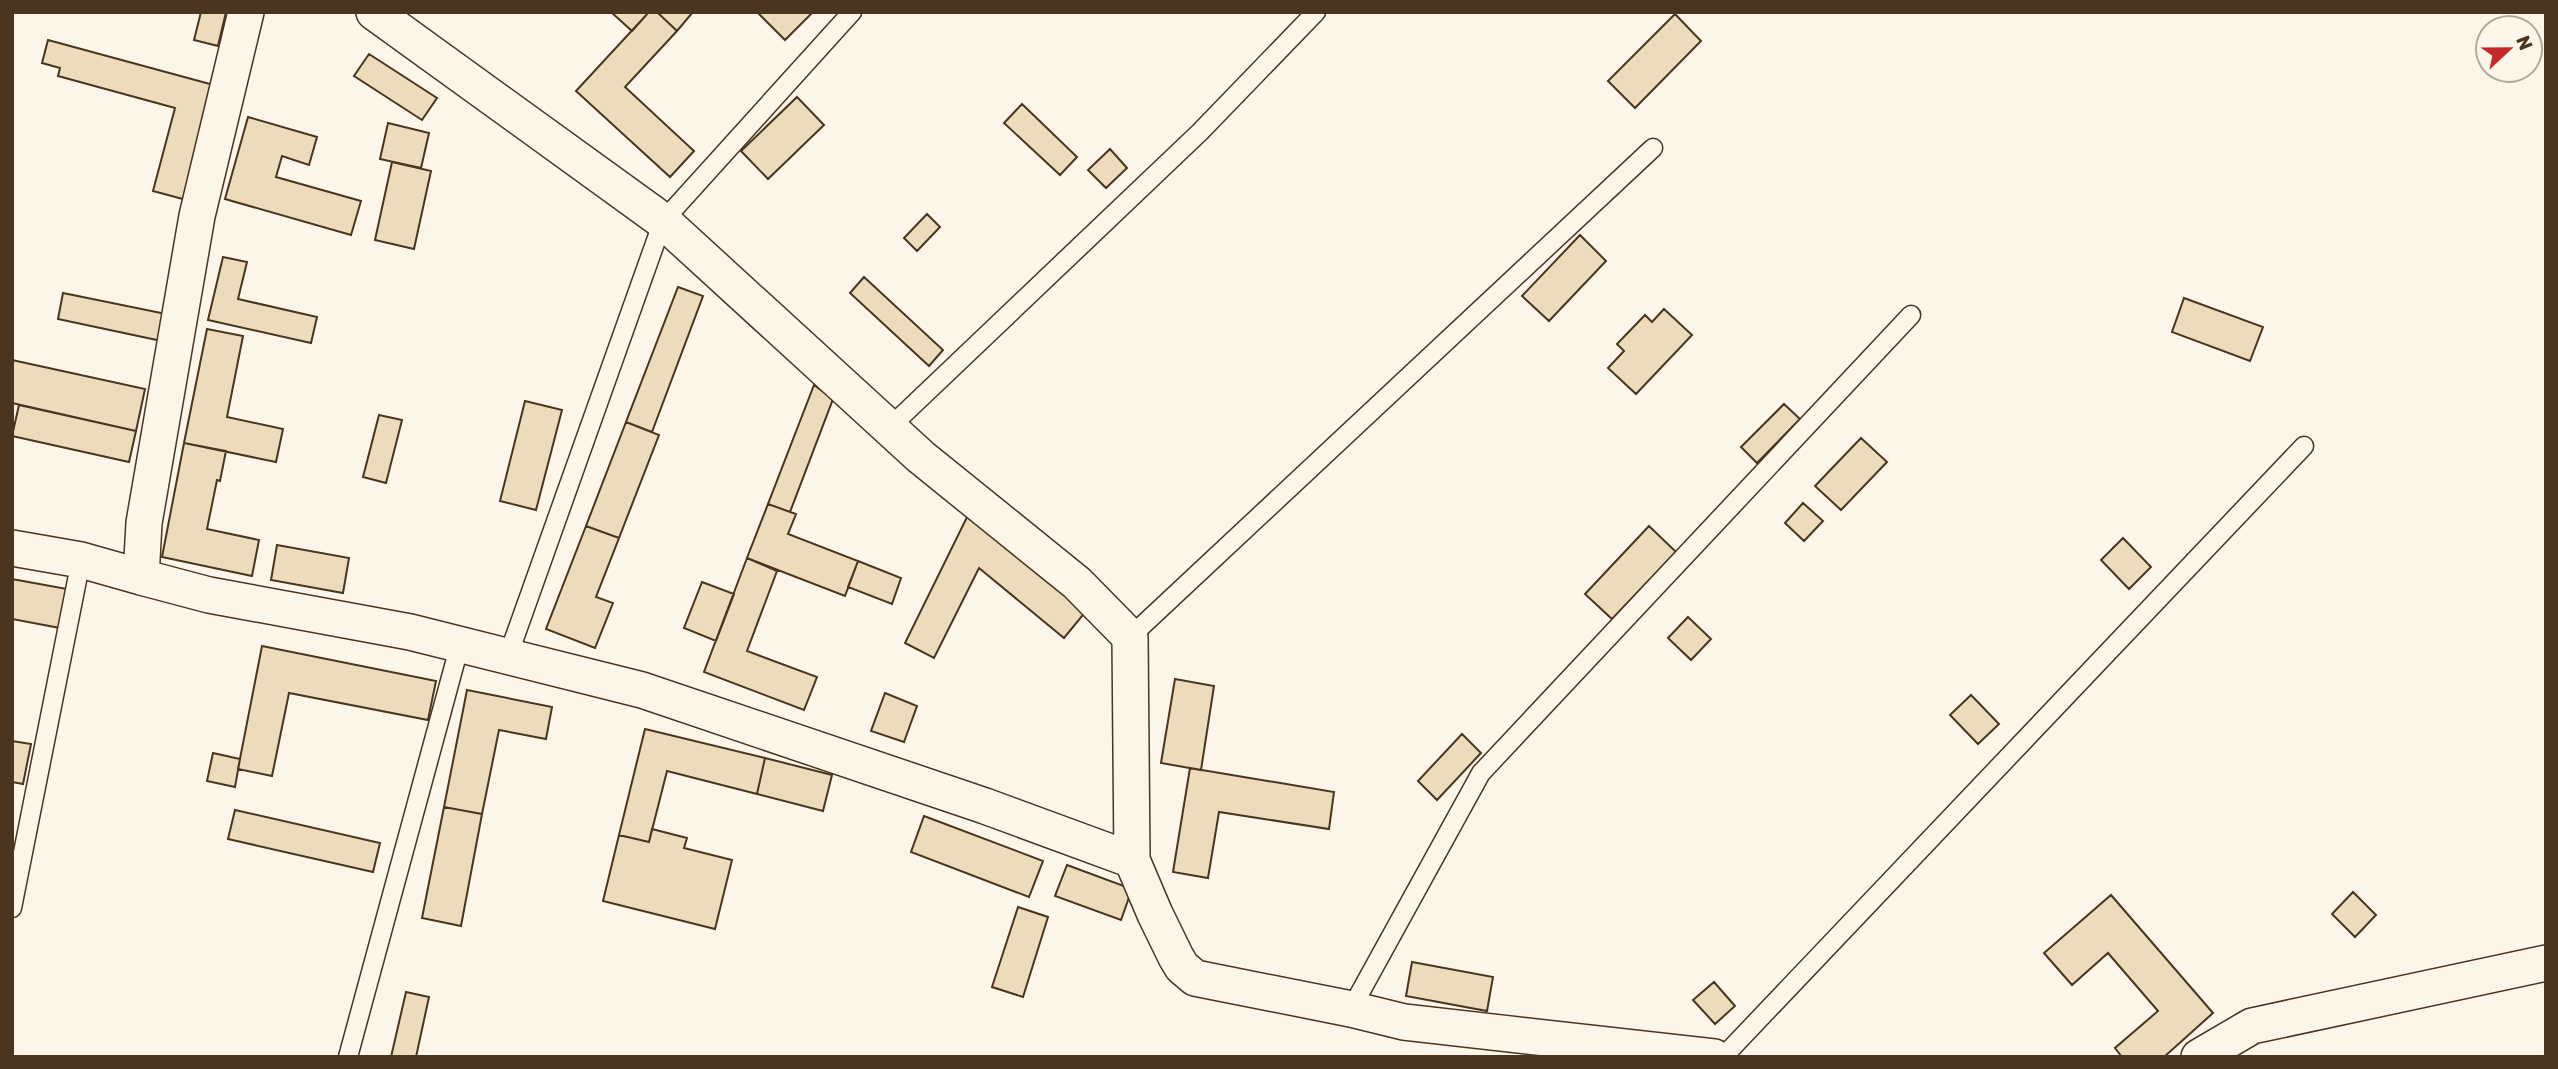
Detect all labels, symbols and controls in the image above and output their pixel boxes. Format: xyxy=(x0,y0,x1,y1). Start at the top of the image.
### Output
north arrow xyxy=(2474,14,2544,84)
text: N xyxy=(2511,32,2538,53)

